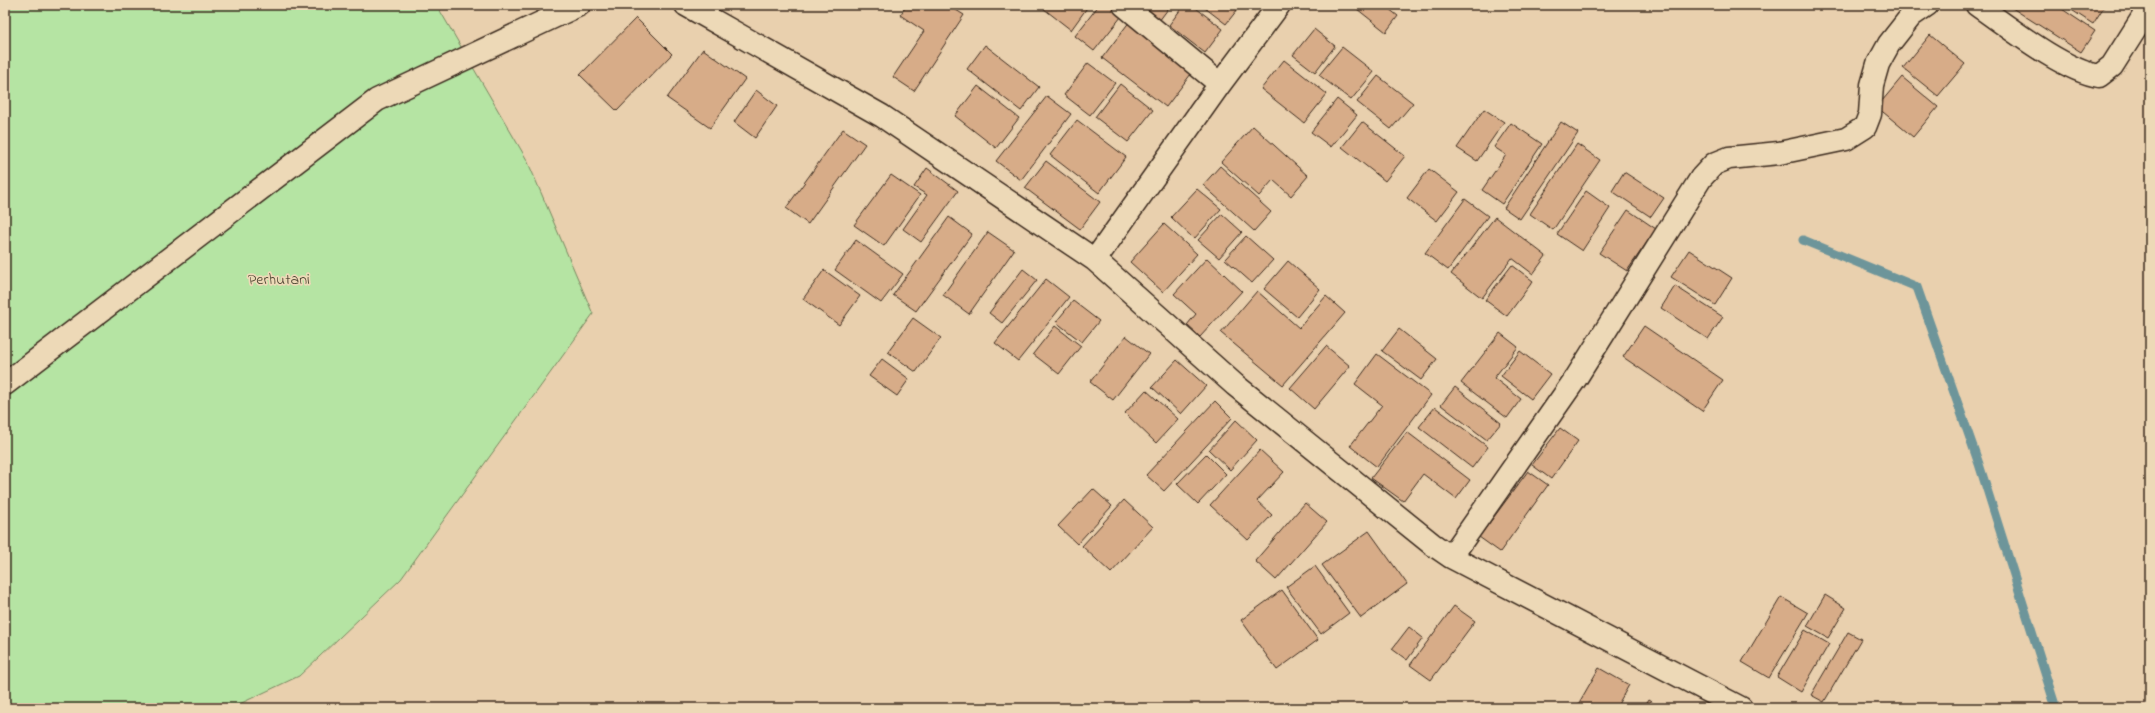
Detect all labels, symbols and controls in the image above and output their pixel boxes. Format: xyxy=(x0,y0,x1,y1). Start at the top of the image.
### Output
park label: Perhutani xyxy=(248,268,310,292)

